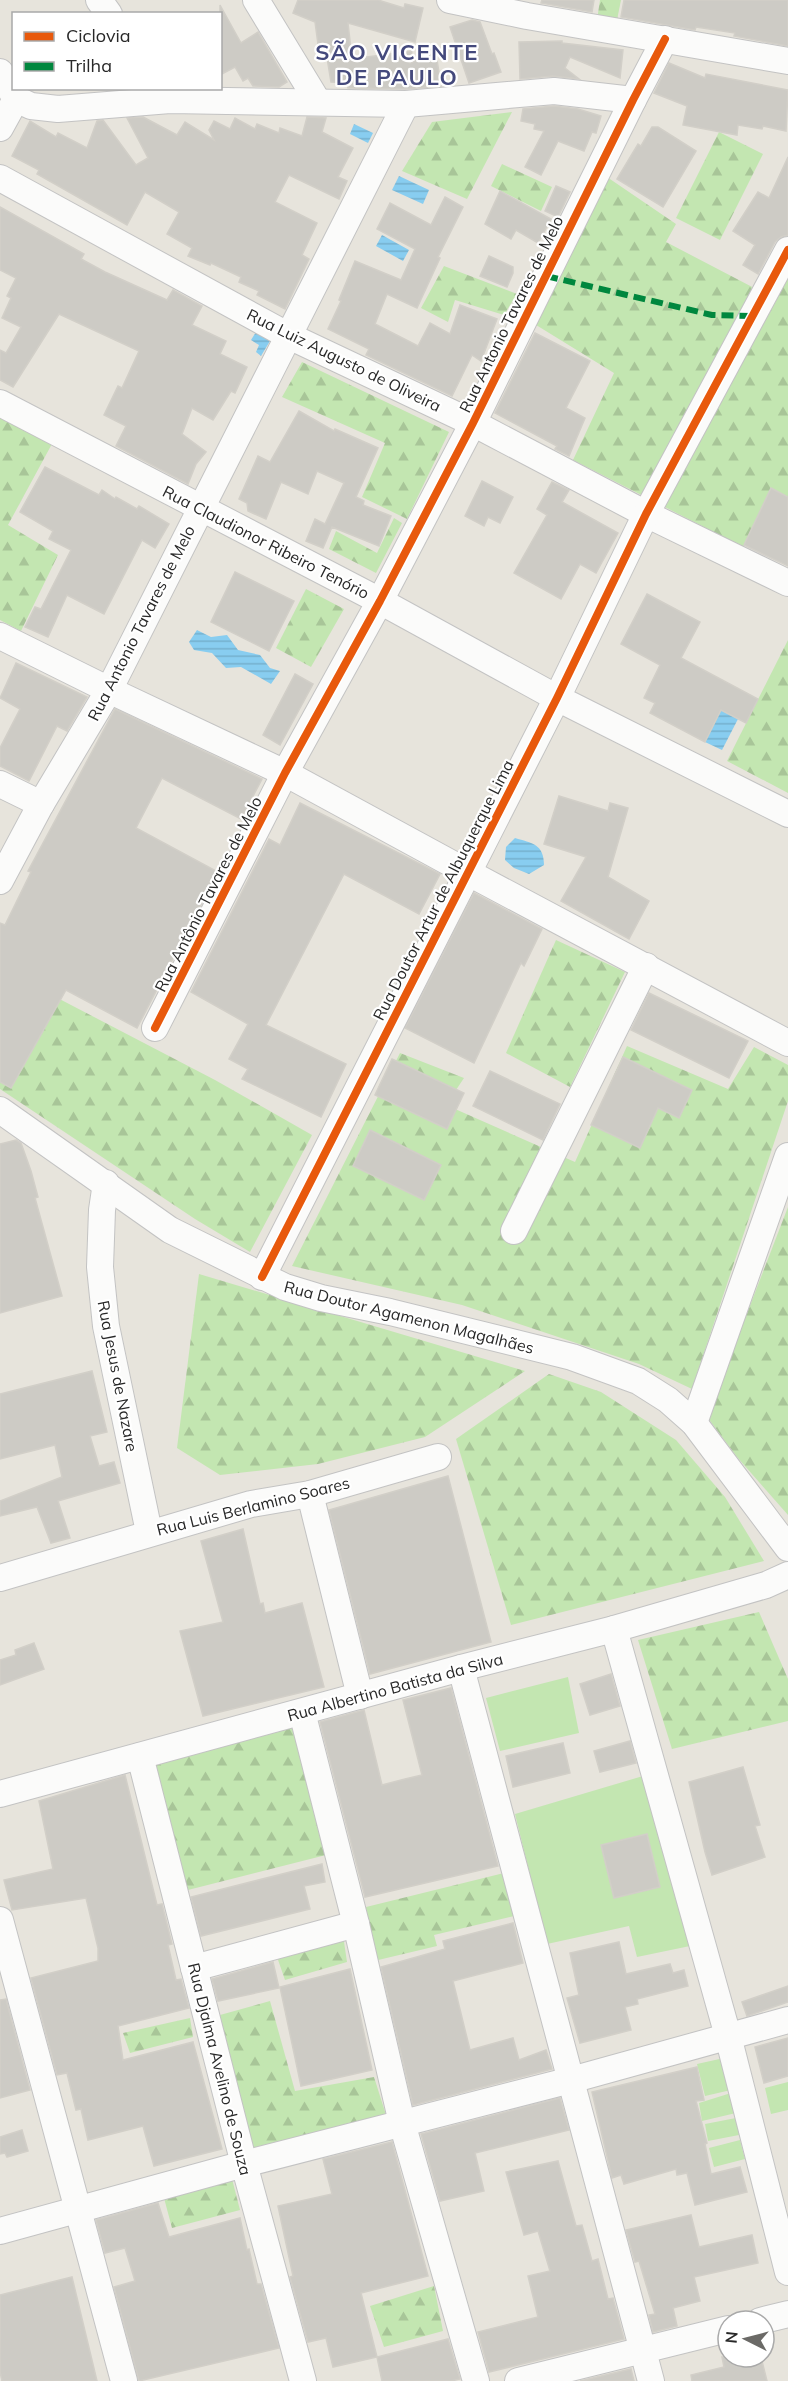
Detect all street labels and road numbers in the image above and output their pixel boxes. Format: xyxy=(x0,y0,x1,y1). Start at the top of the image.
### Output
street label: Rua Antonio Tavares de Melo xyxy=(455,212,567,416)
street label: Rua Luiz Augusto de Oliveira xyxy=(244,304,444,416)
street label: Rua Claudionor Ribeiro Tenório xyxy=(159,481,373,603)
street label: Rua Antonio Tavares de Melo xyxy=(83,522,199,724)
street label: Rua Doutor Artur de Albuquerque Lima xyxy=(368,756,518,1024)
street label: Rua Antônio Tavares de Melo xyxy=(150,793,266,995)
street label: Rua Doutor Agamenon Magalhães xyxy=(282,1276,536,1358)
street label: Rua Jesus de Nazare xyxy=(94,1299,142,1453)
street label: Rua Luis Berlamino Soares xyxy=(154,1472,352,1540)
street label: Rua Albertino Batista da Silva xyxy=(285,1649,505,1725)
street label: Rua Djalma Avelino de Souza xyxy=(184,1961,256,2177)

